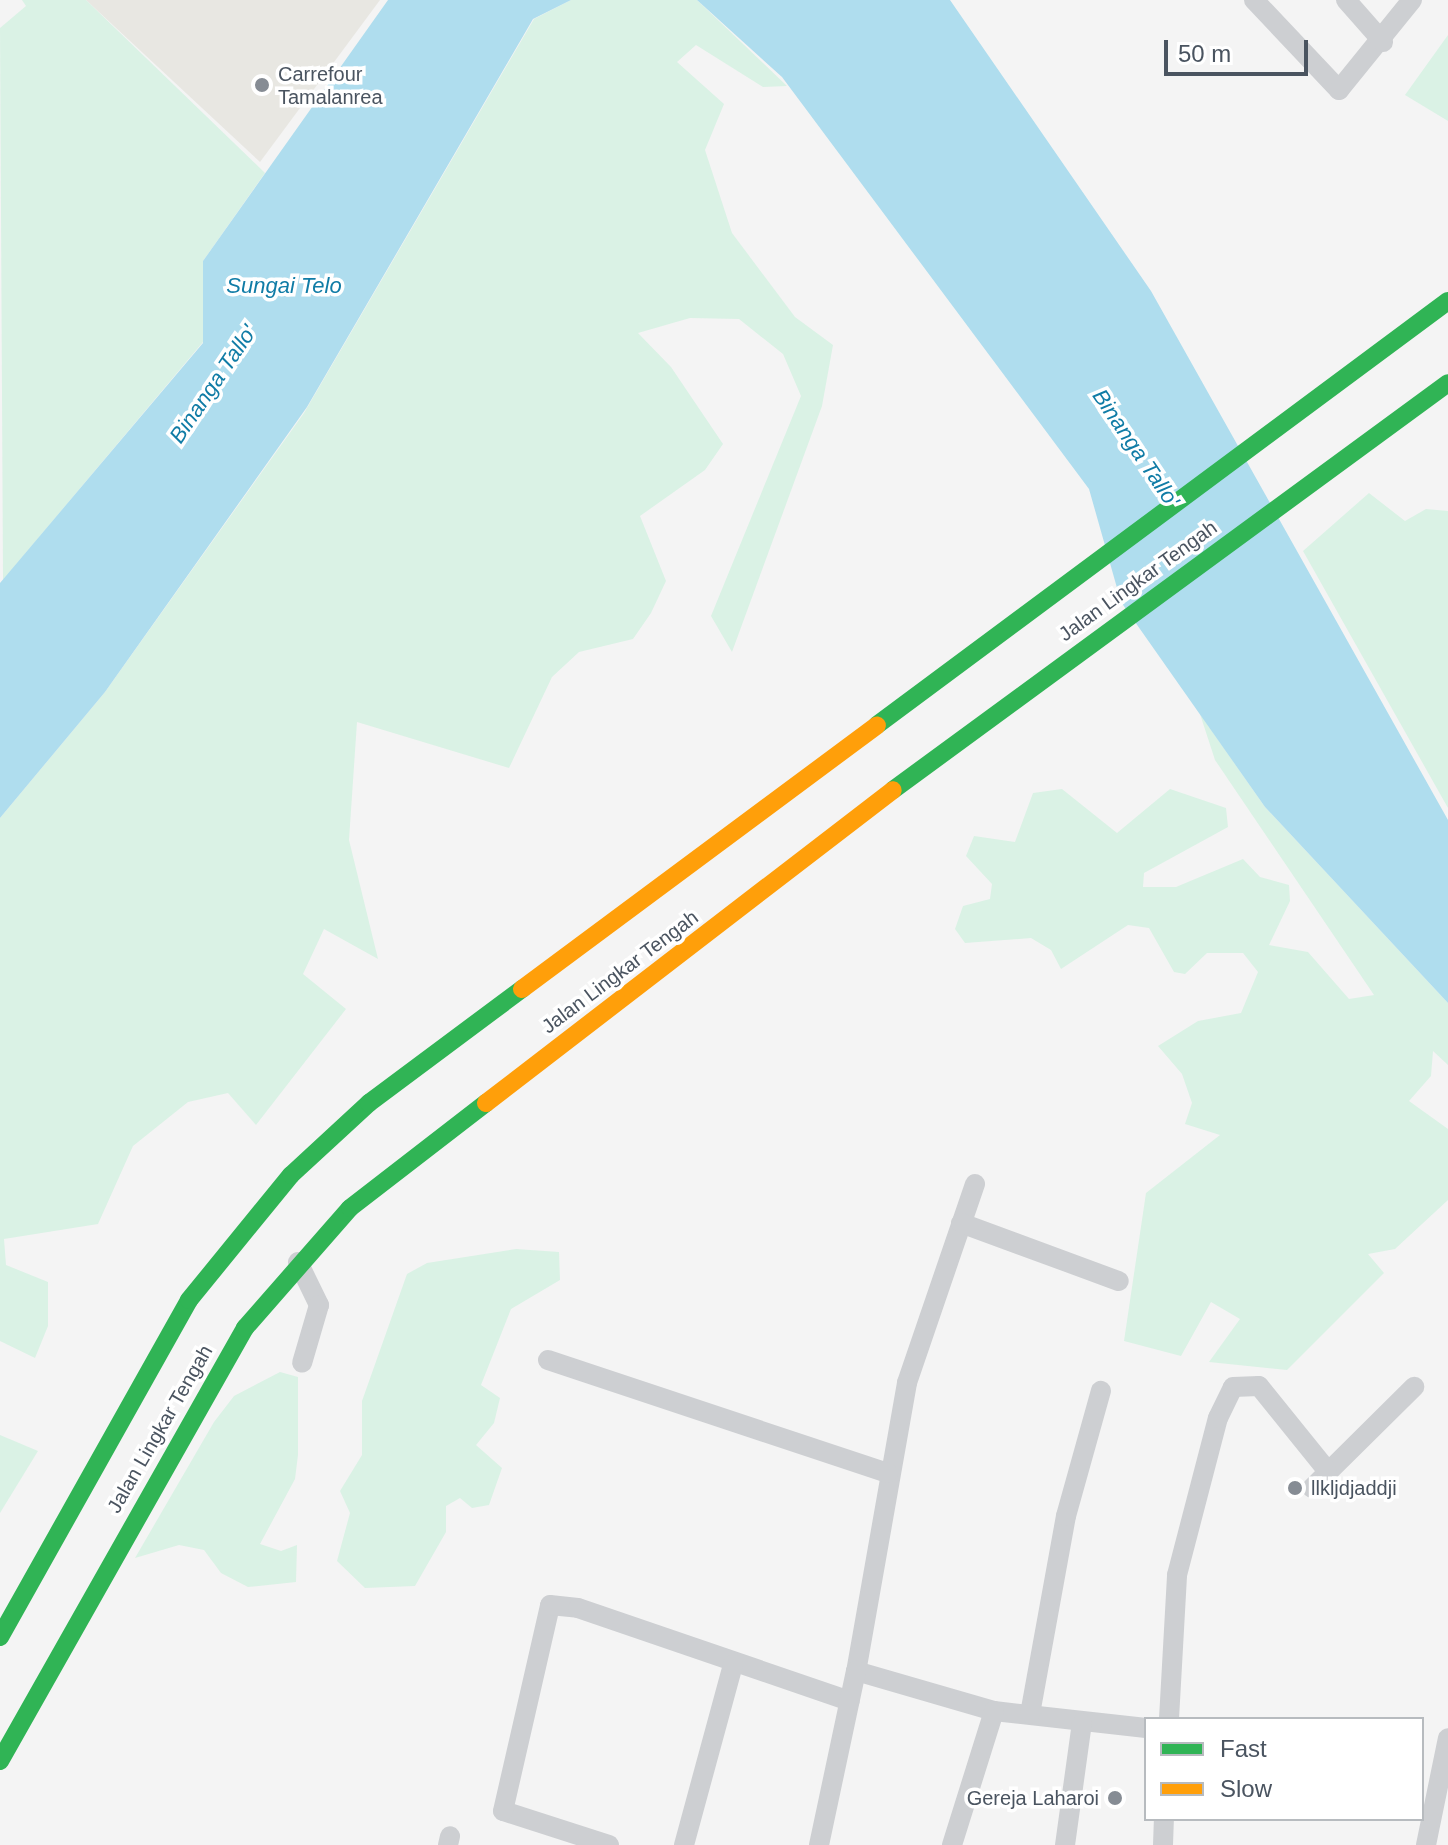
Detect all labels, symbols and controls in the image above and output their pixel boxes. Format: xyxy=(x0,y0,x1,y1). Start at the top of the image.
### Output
scale bar xyxy=(1168,24,1312,74)
text: 50 m xyxy=(1178,40,1231,67)
place label: Carrefour Tamalanrea xyxy=(278,62,383,109)
marker: Carrefour Tamalanrea xyxy=(253,76,271,94)
water label: Sungai Telo xyxy=(226,273,342,299)
water label: Binanga Tallo' xyxy=(164,320,262,448)
water label: Binanga Tallo' xyxy=(1087,384,1185,512)
street label: Jalan Lingkar Tengah xyxy=(1054,515,1222,647)
street label: Jalan Lingkar Tengah xyxy=(537,905,703,1039)
street label: Jalan Lingkar Tengah xyxy=(102,1341,218,1517)
place label: llkljdjaddji xyxy=(1311,1476,1397,1500)
marker: llkljdjaddji xyxy=(1286,1479,1304,1497)
legend xyxy=(1144,1717,1424,1821)
text: Fast xyxy=(1220,1735,1267,1762)
text: Slow xyxy=(1220,1775,1272,1802)
place label: Gereja Laharoi xyxy=(967,1786,1099,1810)
marker: Gereja Laharoi xyxy=(1106,1789,1124,1807)

